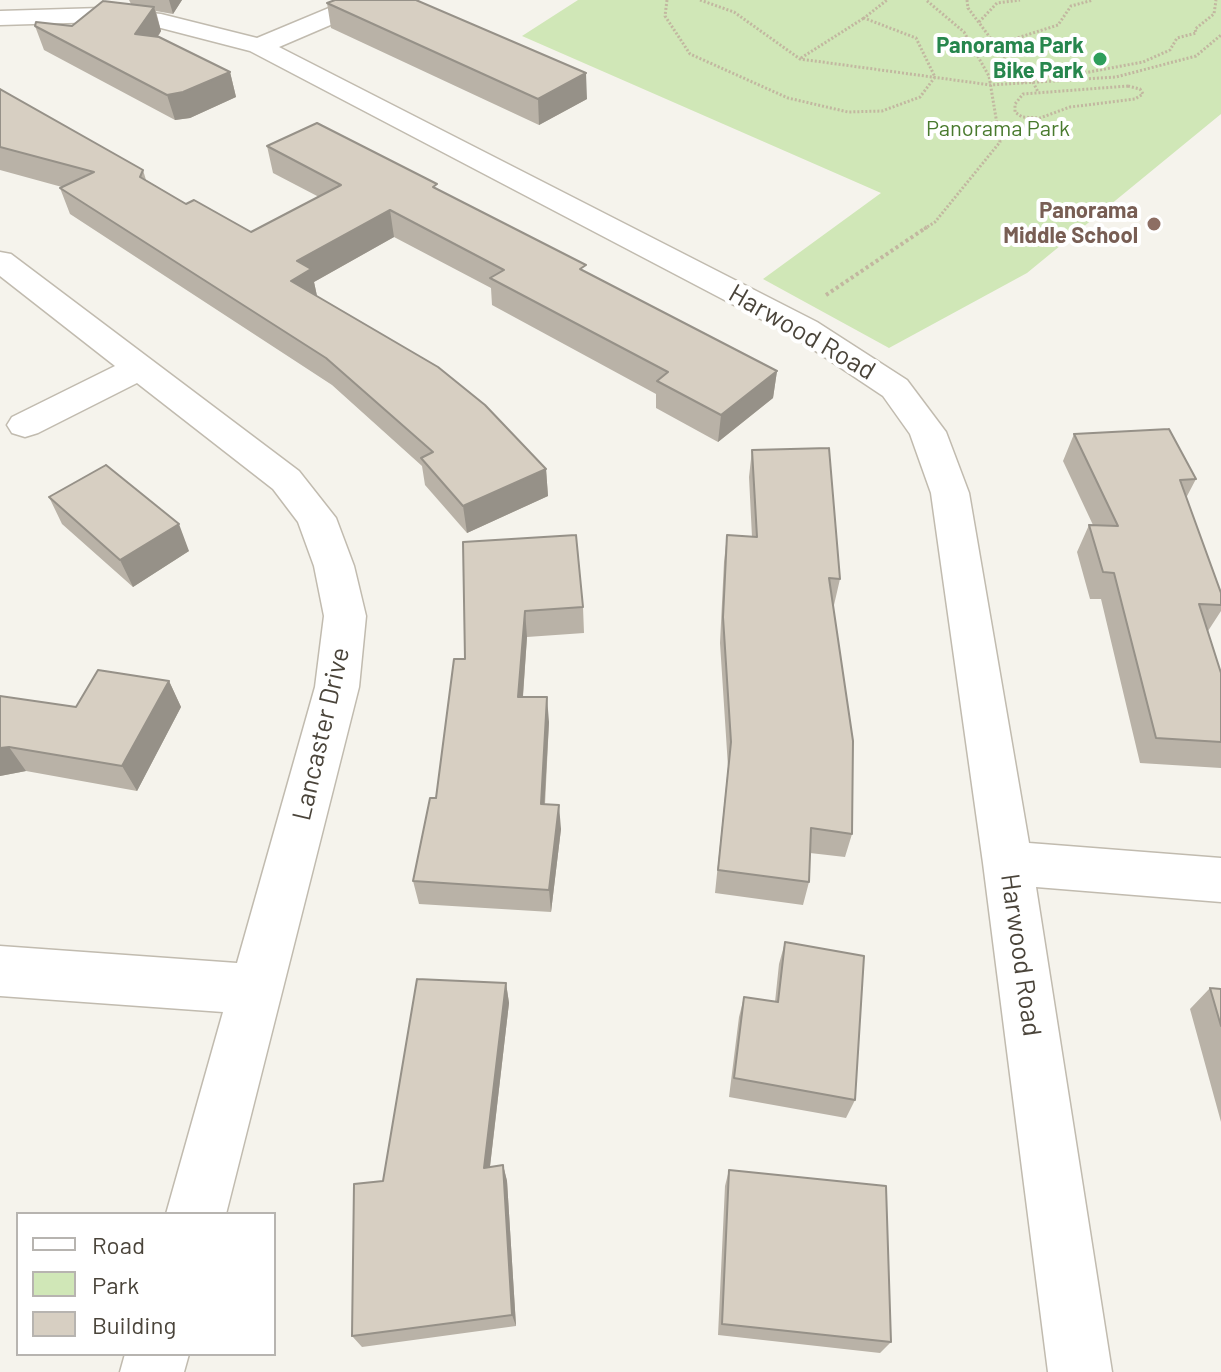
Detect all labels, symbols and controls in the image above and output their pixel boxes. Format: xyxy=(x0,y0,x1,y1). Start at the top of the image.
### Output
place label: Panorama Park Bike Park xyxy=(936,33,1084,84)
marker: Panorama Park Bike Park xyxy=(1091,50,1109,68)
park label: Panorama Park xyxy=(926,116,1070,142)
place label: Panorama Middle School xyxy=(1003,198,1138,250)
marker: Panorama Middle School xyxy=(1145,215,1163,233)
street label: Harwood Road xyxy=(723,277,881,387)
street label: Lancaster Drive xyxy=(286,644,356,824)
street label: Harwood Road xyxy=(994,872,1048,1038)
legend xyxy=(16,1212,276,1356)
text: Road xyxy=(92,1230,145,1259)
text: Park xyxy=(92,1270,139,1299)
text: Building xyxy=(92,1310,176,1339)

